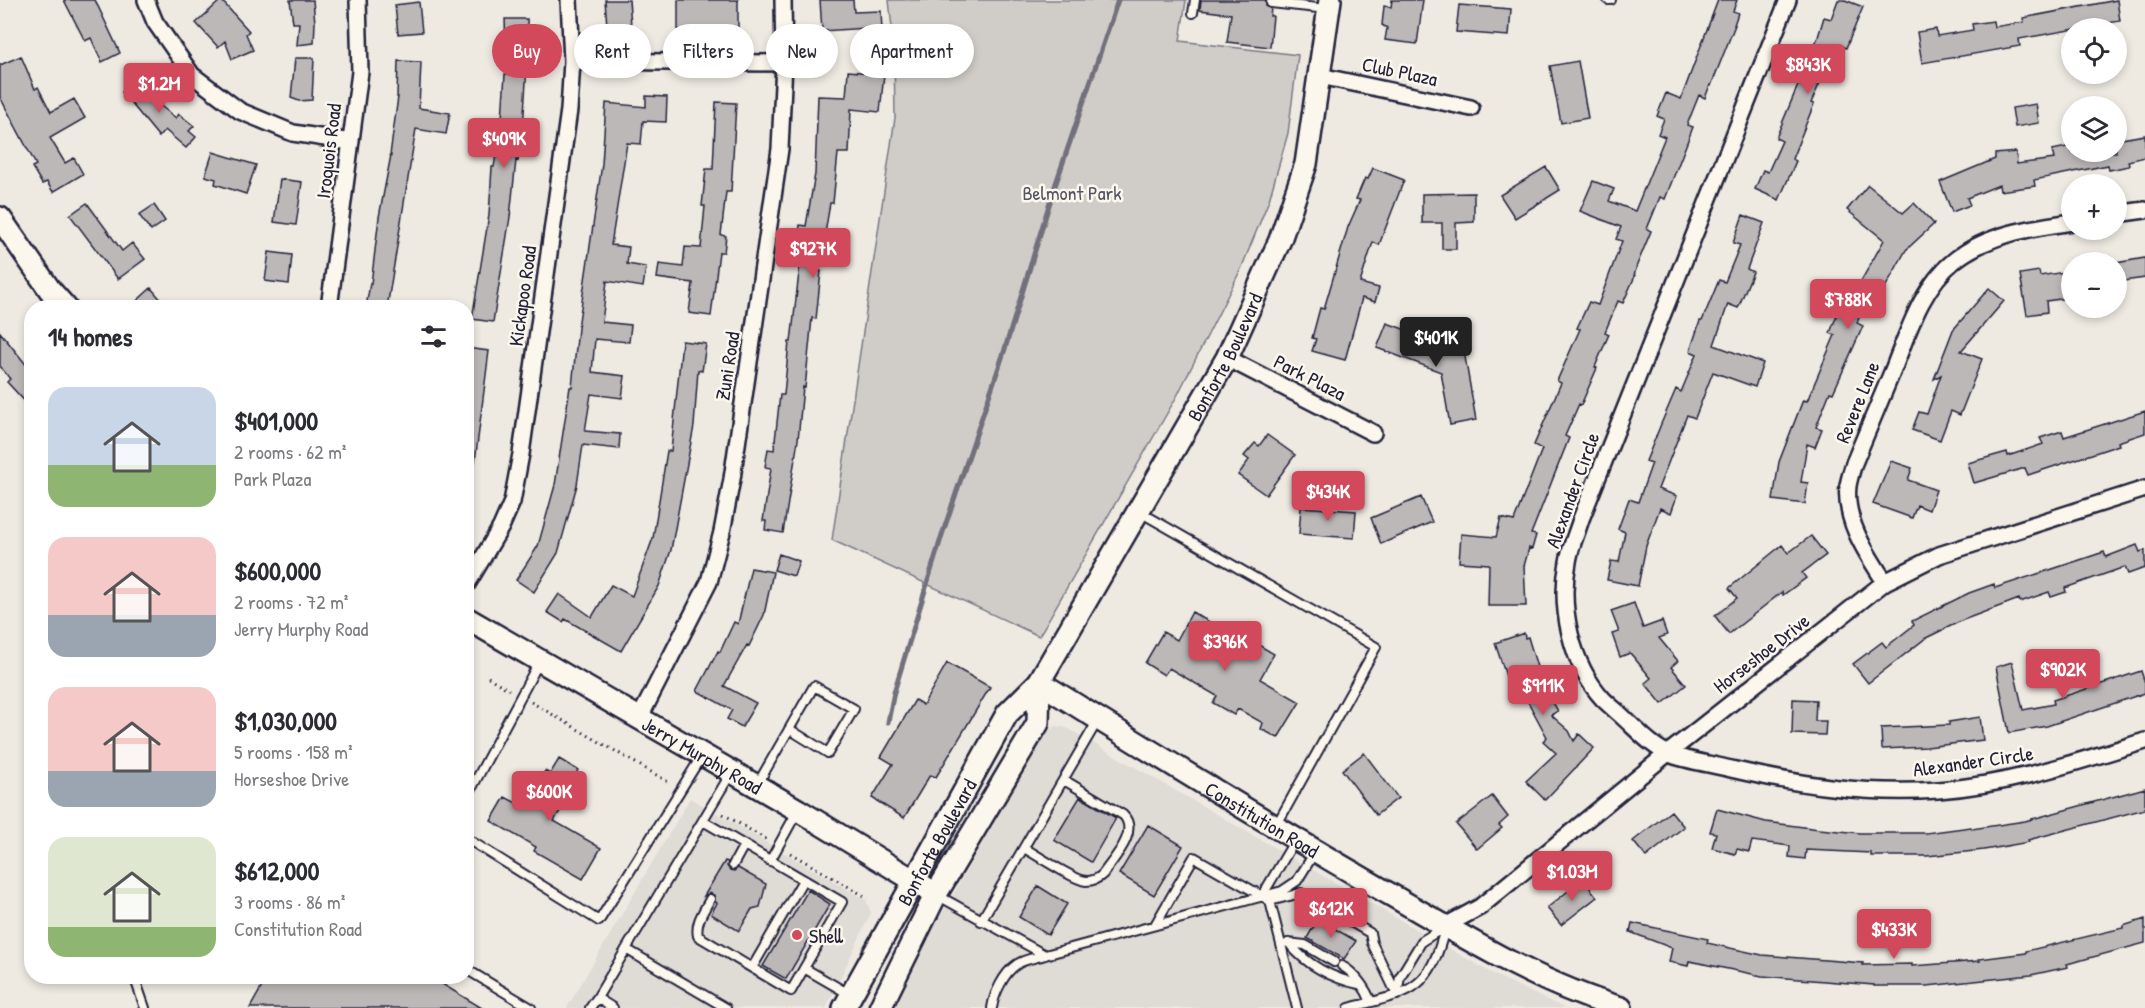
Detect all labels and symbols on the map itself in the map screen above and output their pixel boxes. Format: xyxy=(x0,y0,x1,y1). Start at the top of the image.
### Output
pin: $843K xyxy=(1766,44,1850,95)
street label: Club Plaza xyxy=(1360,50,1440,92)
pin: $1.2M xyxy=(117,63,201,114)
street label: Iroquois Road xyxy=(309,102,347,200)
pin: $409K xyxy=(462,118,546,169)
park label: Belmont Park xyxy=(1022,179,1122,206)
pin: $927K xyxy=(771,228,855,279)
street label: Kickapoo Road xyxy=(502,244,542,348)
pin: $788K xyxy=(1806,279,1890,330)
street label: Bonforte Boulevard xyxy=(1180,288,1268,426)
pin: $401K xyxy=(1394,317,1478,368)
street label: Zuni Road xyxy=(708,330,746,402)
street label: Park Plaza xyxy=(1269,347,1351,407)
street label: Revere Lane xyxy=(1828,357,1886,447)
street label: Alexander Circle xyxy=(1539,428,1605,552)
pin: $434K xyxy=(1286,471,1370,522)
street label: Horseshoe Drive xyxy=(1707,607,1815,699)
pin: $396K xyxy=(1183,621,1267,672)
pin: $902K xyxy=(2021,649,2105,700)
pin: $911K xyxy=(1501,665,1585,716)
street label: Jerry Murphy Road xyxy=(637,709,767,800)
street label: Alexander Circle xyxy=(1911,739,2035,783)
pin: $600K xyxy=(507,771,591,822)
street label: Bonforte Boulevard xyxy=(890,774,982,910)
street label: Constitution Road xyxy=(1200,774,1324,864)
pin: $1.03M xyxy=(1523,851,1621,902)
pin: $612K xyxy=(1289,888,1373,939)
pin: $433K xyxy=(1852,909,1936,960)
place label: Shell xyxy=(809,922,844,949)
marker: Shell xyxy=(790,928,804,942)

